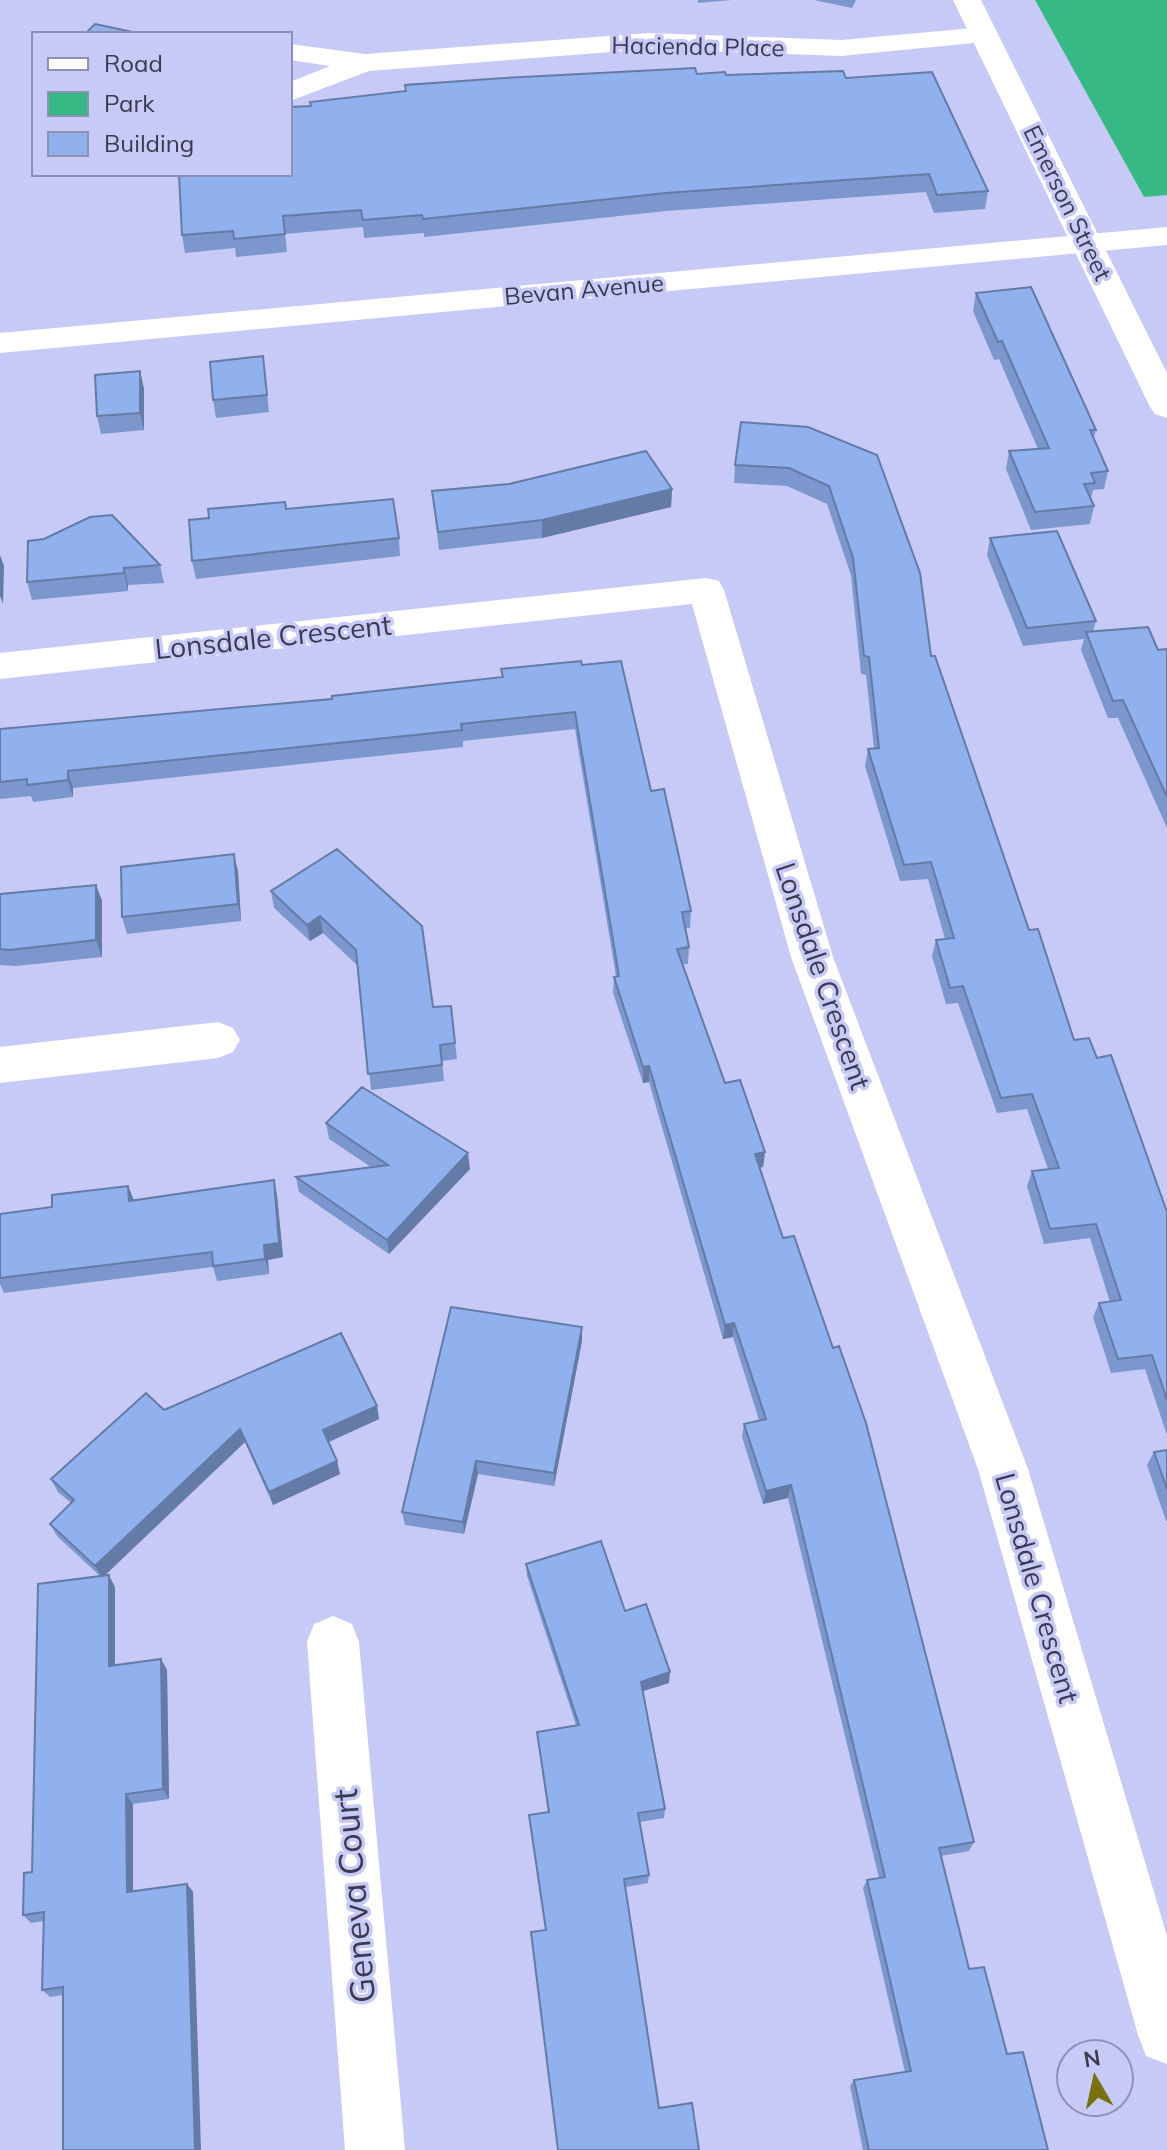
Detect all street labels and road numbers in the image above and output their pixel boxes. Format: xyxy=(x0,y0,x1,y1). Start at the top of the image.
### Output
street label: Hacienda Place xyxy=(611,29,785,63)
street label: Emerson Street xyxy=(1017,120,1118,285)
street label: Bevan Avenue xyxy=(503,267,665,311)
street label: Lonsdale Crescent xyxy=(153,607,393,666)
street label: Lonsdale Crescent xyxy=(768,858,879,1094)
street label: Lonsdale Crescent xyxy=(988,1469,1087,1707)
street label: Geneva Court xyxy=(323,1787,384,2005)

